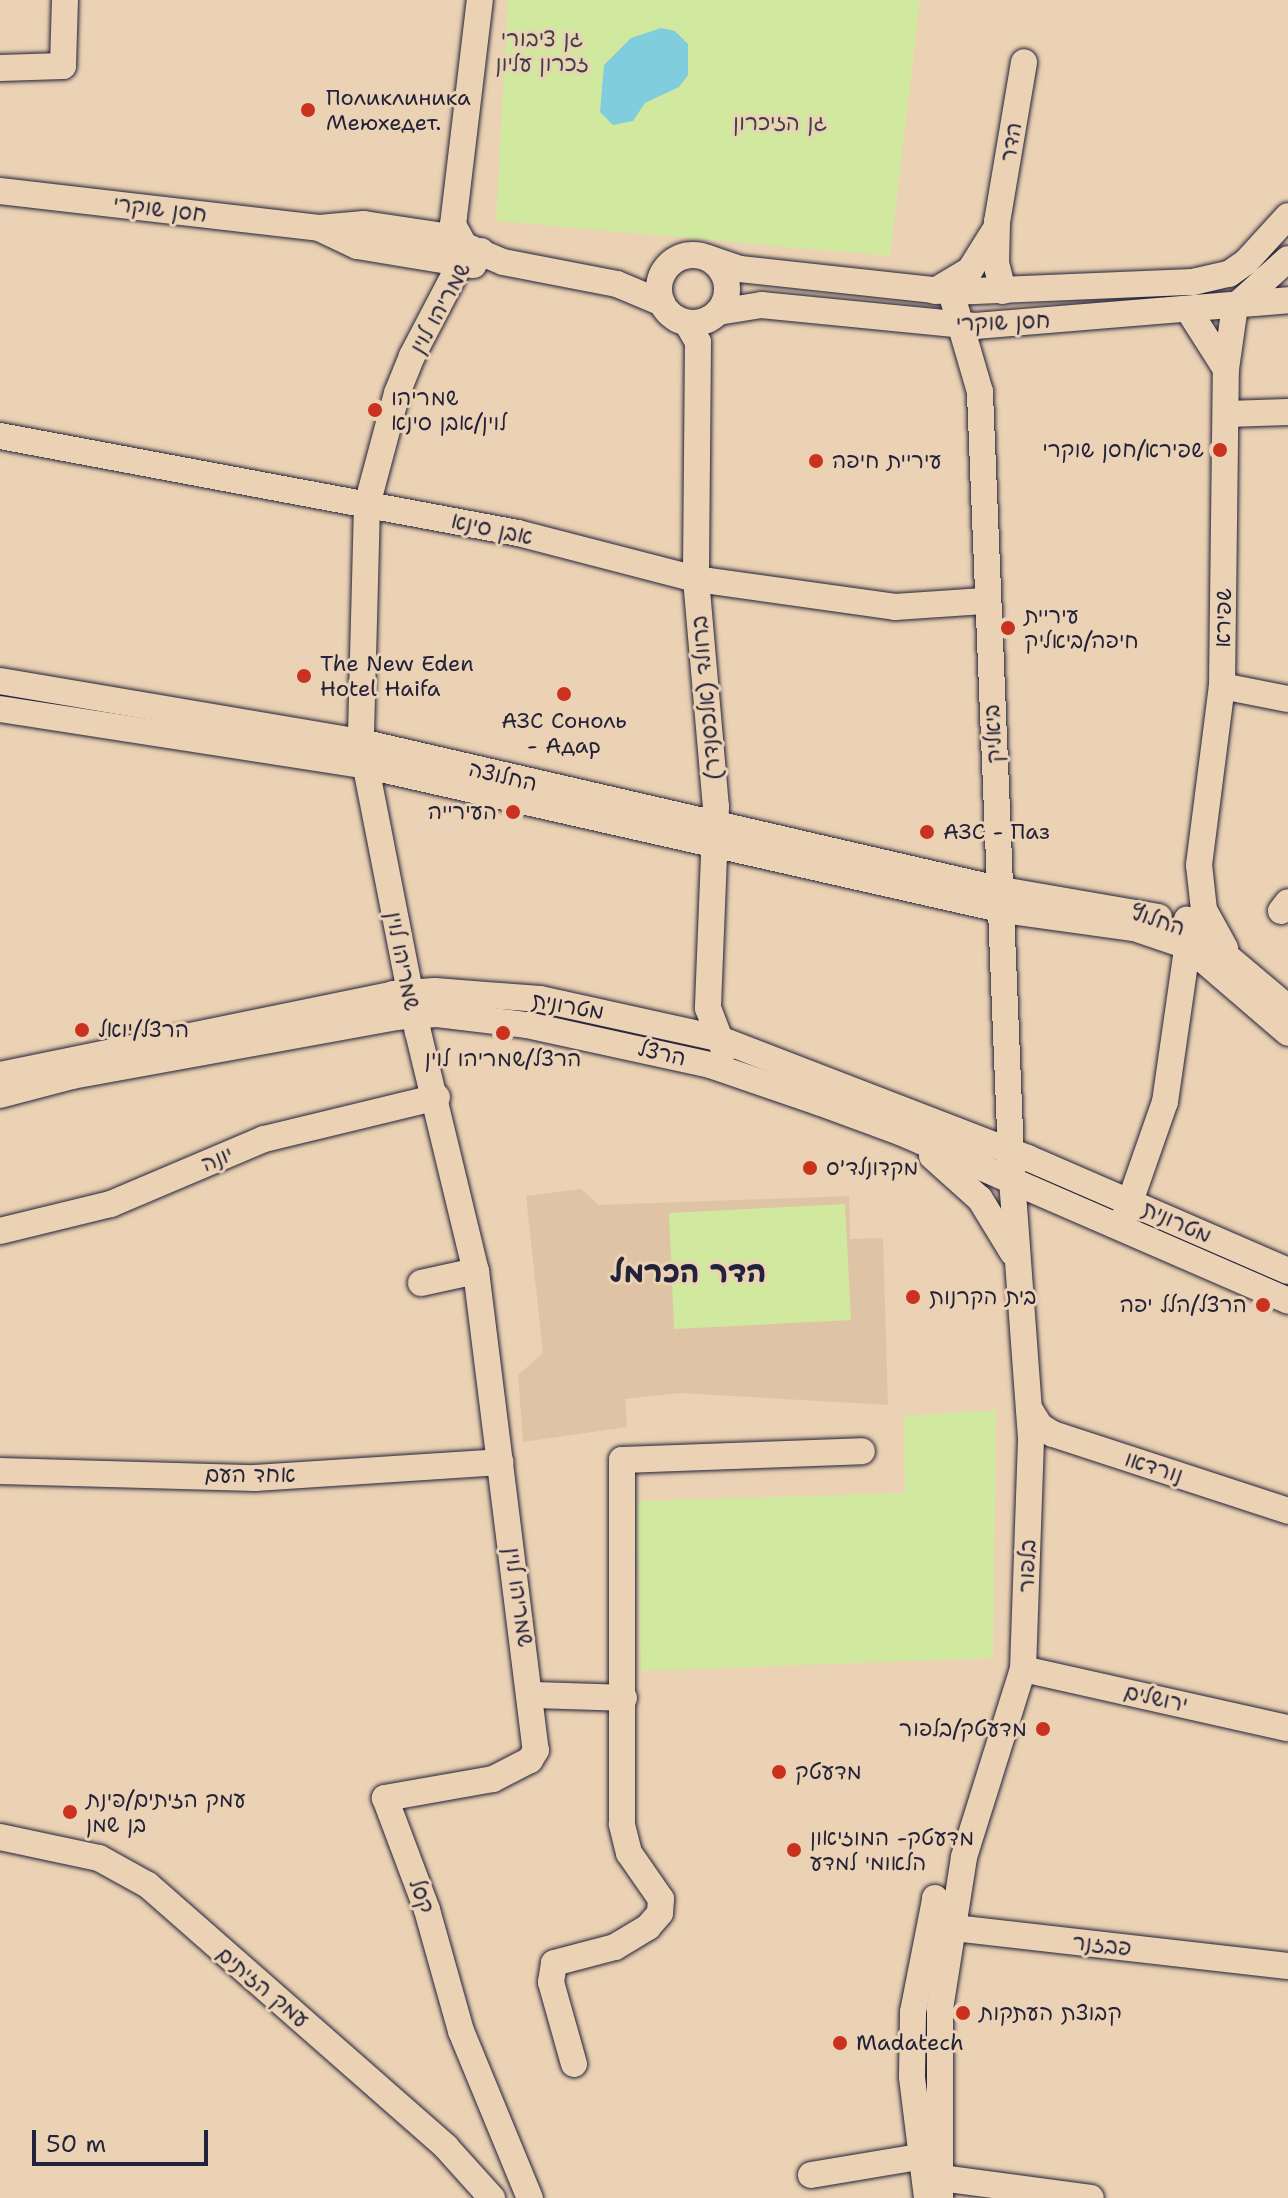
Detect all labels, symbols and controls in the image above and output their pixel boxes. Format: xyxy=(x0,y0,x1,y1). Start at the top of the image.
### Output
park label: גן ציבורי זכרון עליון xyxy=(495,25,589,76)
place label: Поликлиника Меюхедет. xyxy=(326,84,471,136)
marker: Поликлиника Меюхедет. xyxy=(297,99,319,121)
park label: גן הזיכרון xyxy=(733,110,827,136)
street label: הדר xyxy=(995,120,1027,164)
street label: חסן שוקרי xyxy=(111,190,209,228)
street label: שמריהו לוין xyxy=(404,258,476,358)
street label: חסן שוקרי xyxy=(955,307,1051,337)
place label: שמריהו לוין/אבן סינא xyxy=(391,384,507,436)
marker: שמריהו לוין/אבן סינא xyxy=(366,401,384,419)
place label: שפירא/חסן שוקרי xyxy=(1042,437,1204,463)
marker: שפירא/חסן שוקרי xyxy=(1211,441,1229,459)
place label: עיריית חיפה xyxy=(832,448,942,474)
marker: עיריית חיפה xyxy=(807,452,825,470)
street label: אבן סינא xyxy=(449,507,535,551)
street label: שפירא xyxy=(1209,588,1237,648)
place label: עיריית חיפה/ביאליק xyxy=(1024,602,1139,654)
street label: ברוולד (אלכסנדר) xyxy=(686,615,726,781)
marker: עיריית חיפה/ביאליק xyxy=(999,619,1017,637)
place label: The New Eden Hotel Haifa xyxy=(320,650,474,702)
marker: The New Eden Hotel Haifa xyxy=(295,667,313,685)
marker: АЗС Соноль - Адар xyxy=(555,685,573,703)
street label: ביאליק xyxy=(978,704,1008,764)
place label: АЗС Соноль - Адар xyxy=(501,707,627,758)
street label: החלוצה xyxy=(466,755,540,797)
place label: העירייה xyxy=(428,799,497,825)
marker: העירייה xyxy=(504,803,522,821)
place label: АЗС - Паз xyxy=(943,819,1050,845)
marker: АЗС - Паз xyxy=(918,823,936,841)
street label: החלוץ xyxy=(1127,899,1189,941)
street label: שמריהו לוין xyxy=(380,909,426,1013)
street label: מטרונית xyxy=(530,987,606,1025)
place label: הרצל/יואל xyxy=(98,1017,189,1043)
marker: הרצל/יואל xyxy=(73,1021,91,1039)
marker: הרצל/שמריהו לוין xyxy=(494,1024,512,1042)
street label: הרצל xyxy=(635,1035,689,1071)
place label: הרצל/שמריהו לוין xyxy=(425,1046,581,1072)
street label: יונה xyxy=(197,1141,237,1177)
place label: מקדונלד'ס xyxy=(826,1155,918,1181)
marker: מקדונלד'ס xyxy=(801,1159,819,1177)
street label: מטרונית xyxy=(1138,1195,1216,1249)
district label: הדר הכרמל xyxy=(610,1254,766,1290)
place label: בית הקרנות xyxy=(929,1284,1036,1310)
marker: בית הקרנות xyxy=(904,1288,922,1306)
place label: הרצל/הלל יפה xyxy=(1120,1292,1247,1318)
marker: הרצל/הלל יפה xyxy=(1254,1296,1272,1314)
street label: נורדאו xyxy=(1122,1445,1186,1489)
street label: אחד העם xyxy=(204,1462,296,1488)
street label: בלפור xyxy=(1013,1539,1041,1593)
street label: שמריהו לוין xyxy=(499,1545,539,1649)
street label: ירושלים xyxy=(1122,1678,1190,1718)
place label: מדעטק/בלפור xyxy=(899,1716,1027,1742)
marker: מדעטק/בלפור xyxy=(1034,1720,1052,1738)
place label: מדעטק xyxy=(795,1759,862,1785)
marker: מדעטק xyxy=(770,1763,788,1781)
place label: עמק הזיתים/פינת בן שמן xyxy=(86,1786,246,1838)
marker: עמק הזיתים/פינת בן שמן xyxy=(61,1803,79,1821)
place label: מדעטק- המוזיאון הלאומי למדע xyxy=(810,1824,974,1876)
marker: מדעטק- המוזיאון הלאומי למדע xyxy=(785,1841,803,1859)
street label: קסל xyxy=(404,1875,440,1917)
street label: פבזנר xyxy=(1071,1929,1133,1961)
street label: עמק הזיתים xyxy=(211,1941,315,2033)
place label: קבוצת העתקות xyxy=(979,2000,1122,2026)
marker: קבוצת העתקות xyxy=(954,2004,972,2022)
place label: Madatech xyxy=(856,2030,964,2056)
marker: Madatech xyxy=(831,2034,849,2052)
scale bar xyxy=(36,2114,212,2164)
text: 50 m xyxy=(46,2128,106,2160)

